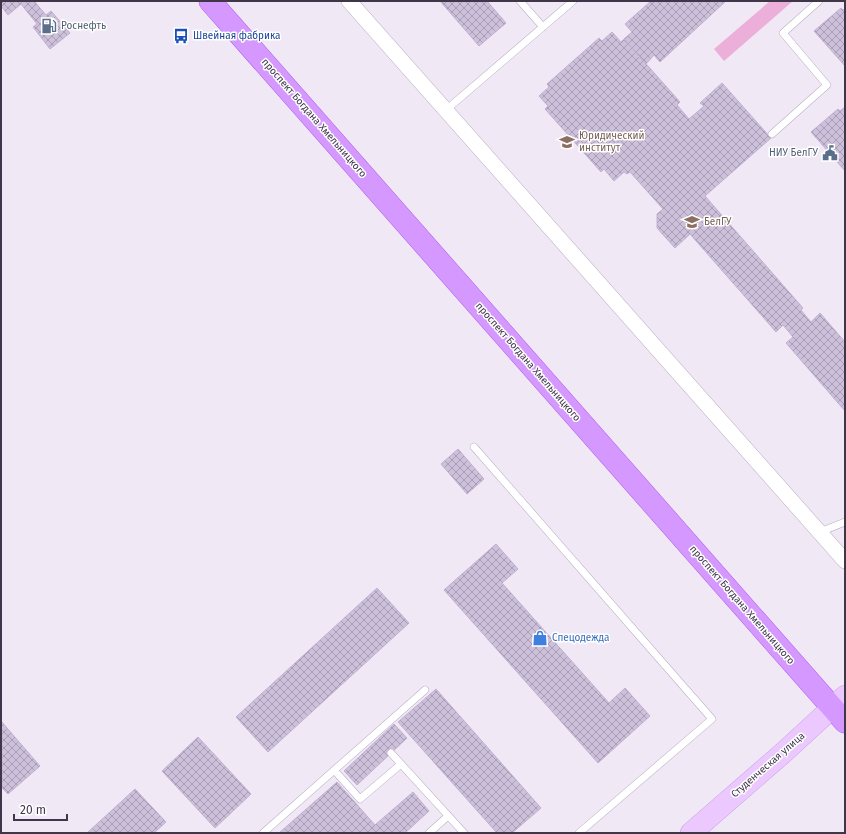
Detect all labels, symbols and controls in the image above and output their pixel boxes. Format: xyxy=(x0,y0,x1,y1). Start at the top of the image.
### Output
fuel station icon: Роснефть xyxy=(40,17,58,35)
place label: Роснефть xyxy=(61,20,106,32)
bus stop icon: Швейная фабрика xyxy=(172,27,190,45)
place label: Швейная фабрика xyxy=(193,30,281,42)
street label: проспект Богдана Хмельницкого xyxy=(259,56,369,180)
place label: Юридический институт xyxy=(579,130,644,154)
school or university icon: Юридический институт xyxy=(558,133,576,151)
public building icon: НИУ БелГУ xyxy=(821,144,839,162)
place label: НИУ БелГУ xyxy=(769,147,819,159)
school or university icon: БелГУ xyxy=(683,213,701,231)
place label: БелГУ xyxy=(704,216,732,228)
street label: проспект Богдана Хмельницкого xyxy=(473,300,583,424)
street label: проспект Богдана Хмельницкого xyxy=(687,543,797,667)
shop icon: Спецодежда xyxy=(531,629,549,647)
place label: Спецодежда xyxy=(552,632,609,644)
street label: Студенческая улица xyxy=(729,730,807,800)
scale bar xyxy=(14,796,67,822)
text: 20 m xyxy=(20,803,46,817)

